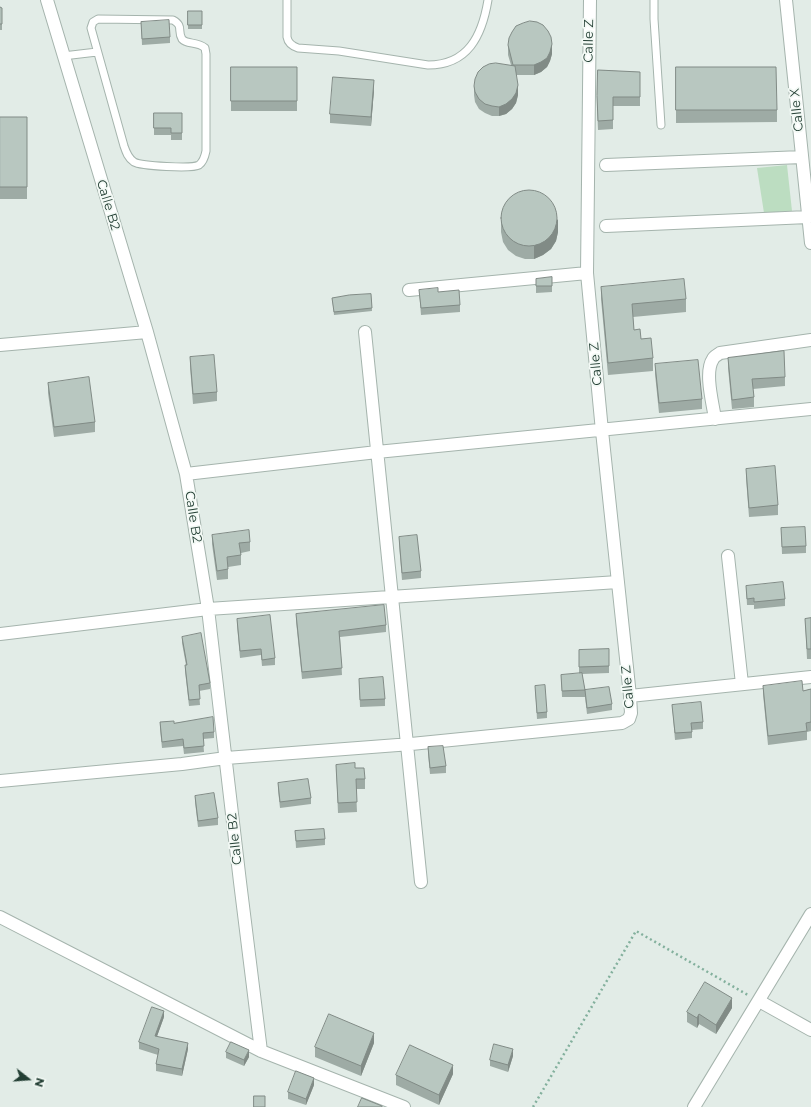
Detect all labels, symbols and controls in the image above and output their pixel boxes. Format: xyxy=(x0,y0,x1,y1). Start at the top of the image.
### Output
street label: Calle Z xyxy=(581,19,597,63)
street label: Calle X xyxy=(787,88,807,132)
street label: Calle B2 xyxy=(93,178,123,232)
street label: Calle Z xyxy=(586,342,606,386)
street label: Calle B2 xyxy=(181,490,205,544)
street label: Calle Z xyxy=(618,665,638,709)
street label: Calle B2 xyxy=(225,812,245,866)
north arrow xyxy=(8,1059,48,1099)
text: N xyxy=(31,1076,47,1089)

